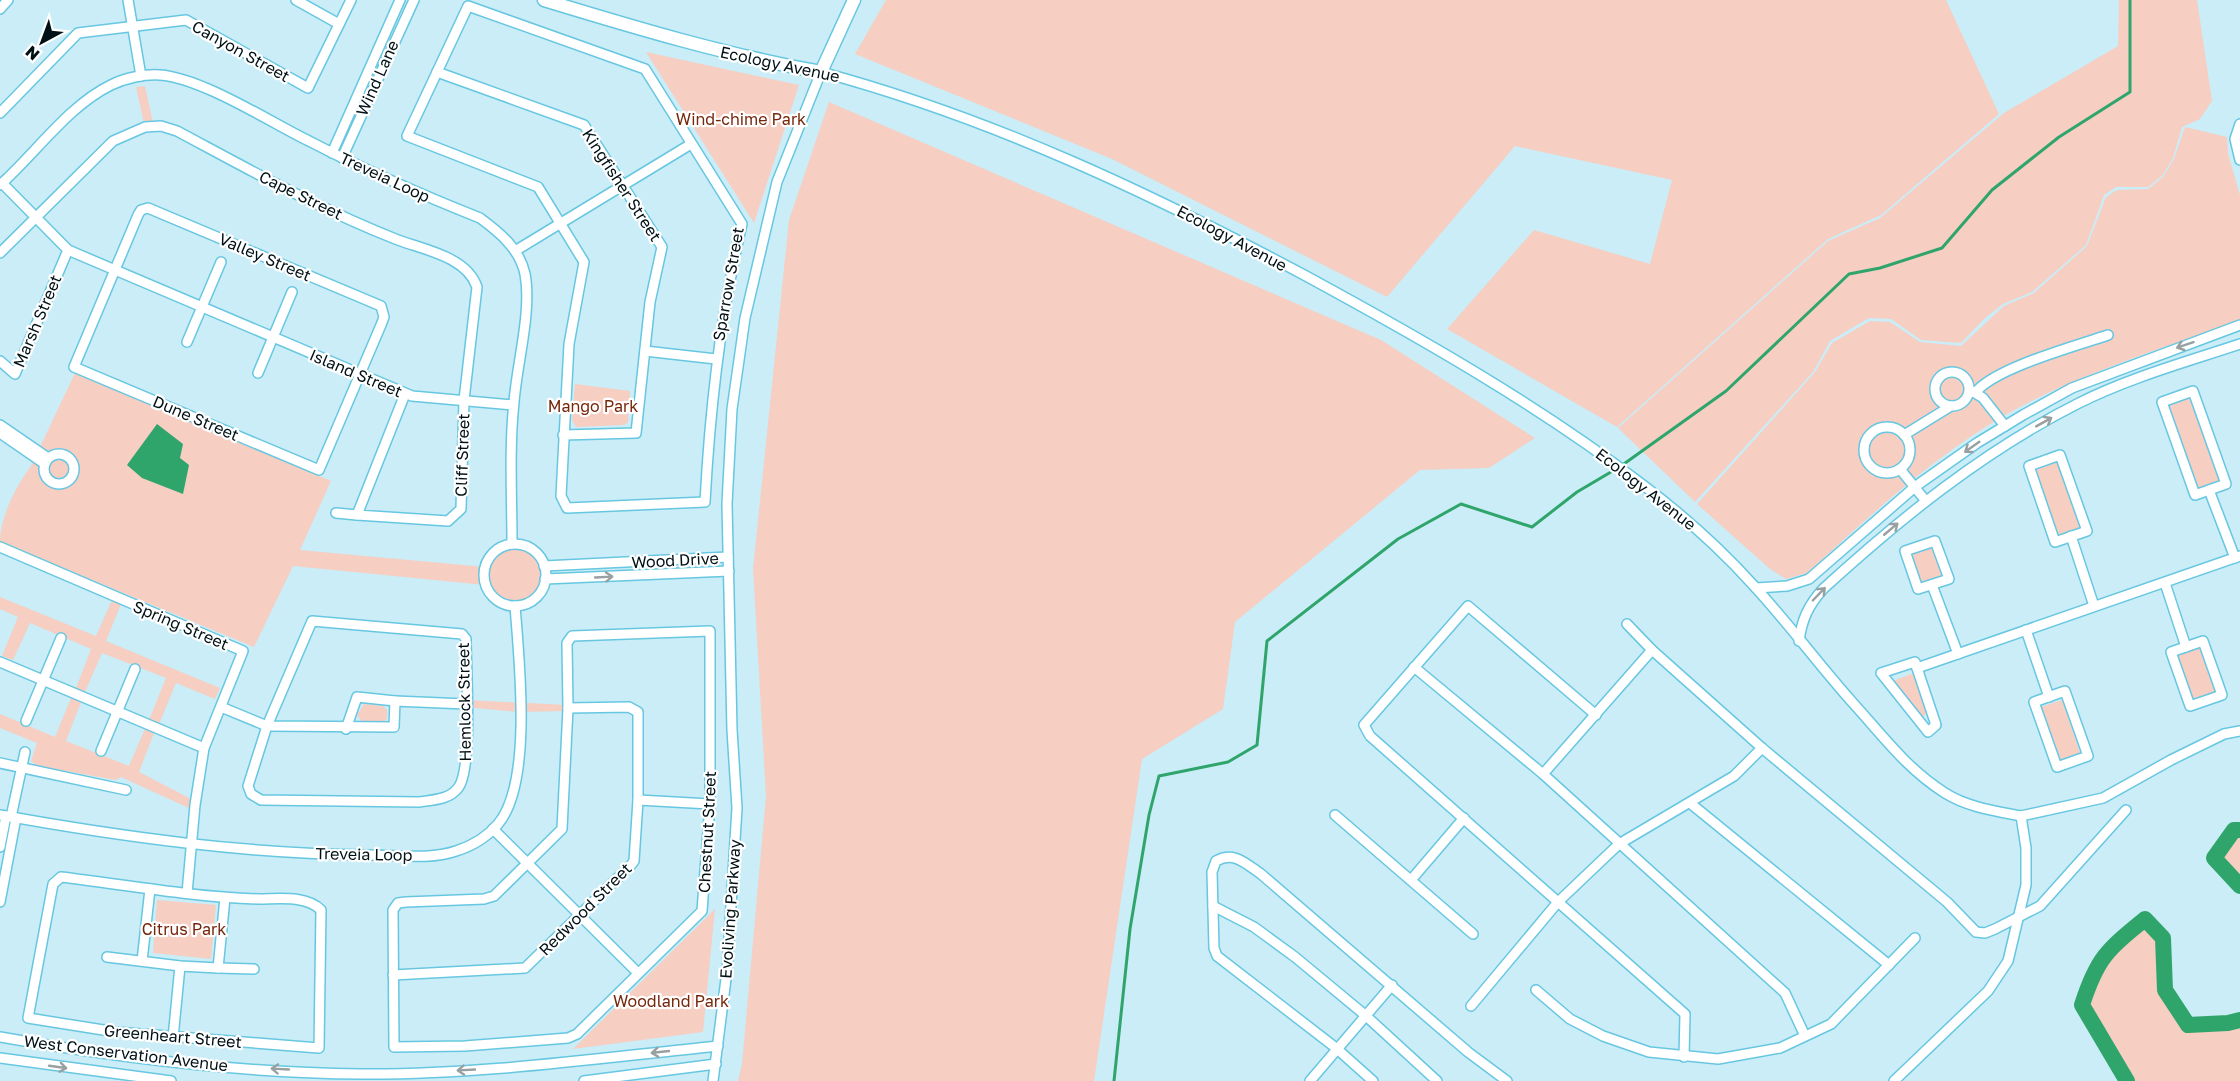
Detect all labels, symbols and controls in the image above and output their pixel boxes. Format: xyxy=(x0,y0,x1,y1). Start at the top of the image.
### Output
north arrow xyxy=(12,12,72,72)
street label: Canyon Street xyxy=(189,16,293,86)
street label: Wind Lane xyxy=(351,37,403,119)
text: N xyxy=(21,42,43,65)
street label: Ecology Avenue xyxy=(718,42,842,86)
park label: Wind-chime Park xyxy=(676,109,806,129)
street label: Kingfisher Street xyxy=(578,125,666,245)
street label: Treveia Loop xyxy=(337,147,433,207)
street label: Cape Street xyxy=(256,166,346,224)
street label: Ecology Avenue xyxy=(1174,201,1290,275)
street label: Sparrow Street xyxy=(708,226,748,342)
street label: Valley Street xyxy=(216,229,314,285)
street label: Marsh Street xyxy=(9,272,65,370)
one-way arrow xyxy=(2176,341,2195,352)
street label: Island Street xyxy=(307,345,405,401)
street label: Dune Street xyxy=(150,391,242,445)
park label: Mango Park xyxy=(548,396,638,416)
street label: Cliff Street xyxy=(451,413,473,497)
one-way arrow xyxy=(2035,416,2053,427)
one-way arrow xyxy=(1964,441,1981,453)
street label: Ecology Avenue xyxy=(1592,444,1700,534)
one-way arrow xyxy=(1883,522,1899,535)
street label: Wood Drive xyxy=(631,548,719,572)
one-way arrow xyxy=(593,571,613,582)
one-way arrow xyxy=(1812,587,1826,602)
street label: Spring Street xyxy=(130,596,232,654)
street label: Hemlock Street xyxy=(453,642,475,762)
street label: Chestnut Street xyxy=(694,770,720,894)
street label: Evoliving Parkway xyxy=(715,839,745,979)
street label: Treveia Loop xyxy=(315,843,413,865)
street label: Redwood Street xyxy=(534,858,636,960)
park label: Citrus Park xyxy=(142,919,226,939)
park label: Woodland Park xyxy=(613,991,729,1011)
street label: Greenheart Street xyxy=(103,1020,243,1052)
street label: West Conservation Avenue xyxy=(23,1031,229,1075)
one-way arrow xyxy=(650,1047,670,1058)
one-way arrow xyxy=(47,1062,67,1073)
one-way arrow xyxy=(270,1064,290,1075)
one-way arrow xyxy=(456,1064,476,1075)

